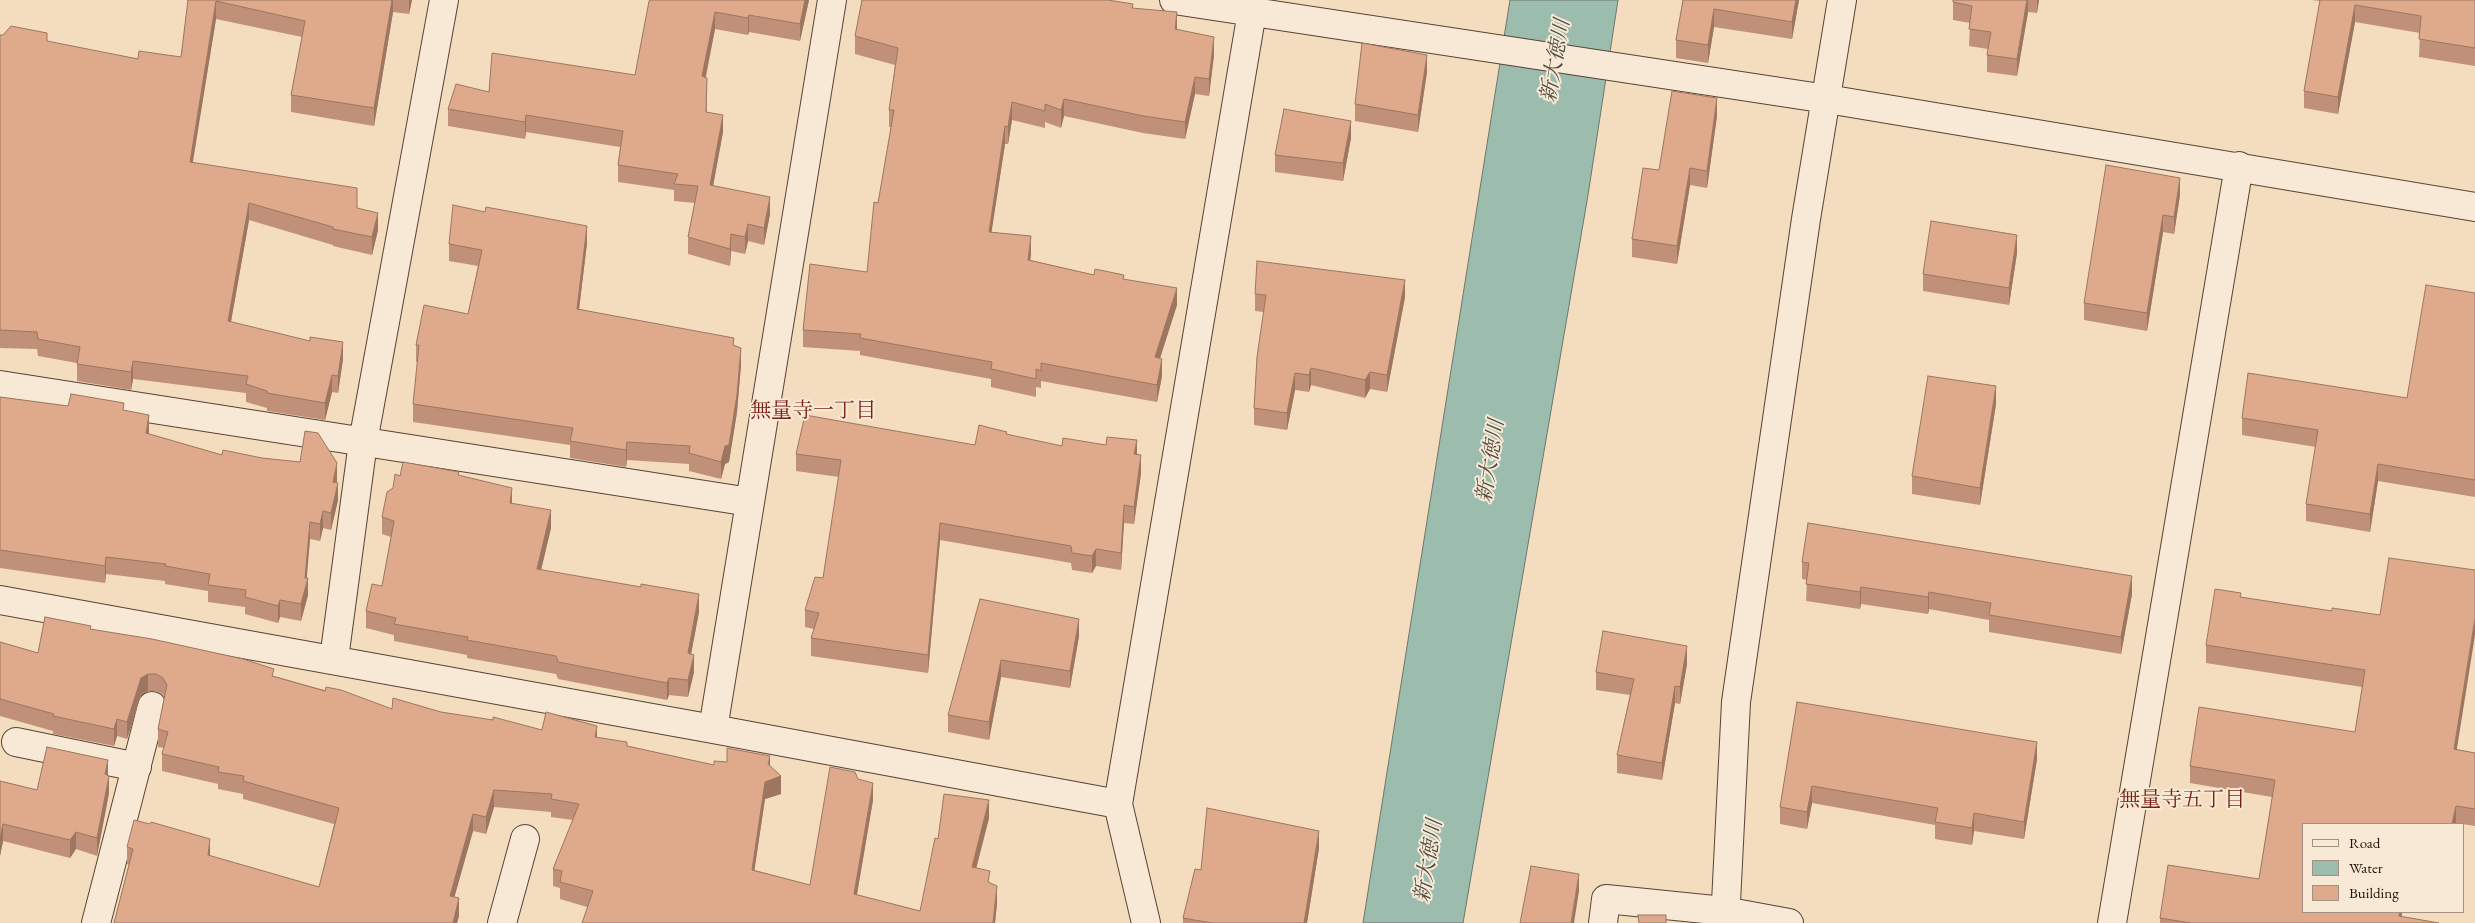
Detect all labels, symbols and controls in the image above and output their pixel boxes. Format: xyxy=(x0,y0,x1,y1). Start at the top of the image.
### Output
water label: 新大徳川 xyxy=(1536,17,1576,105)
district label: 無量寺一丁目 xyxy=(750,398,876,424)
water label: 新大徳川 xyxy=(1472,418,1510,504)
district label: 無量寺五丁目 xyxy=(2119,787,2245,813)
water label: 新大徳川 xyxy=(1410,818,1448,904)
legend xyxy=(2302,823,2465,913)
text: Road xyxy=(2349,833,2380,852)
text: Water xyxy=(2349,858,2383,877)
text: Building xyxy=(2349,883,2399,902)

